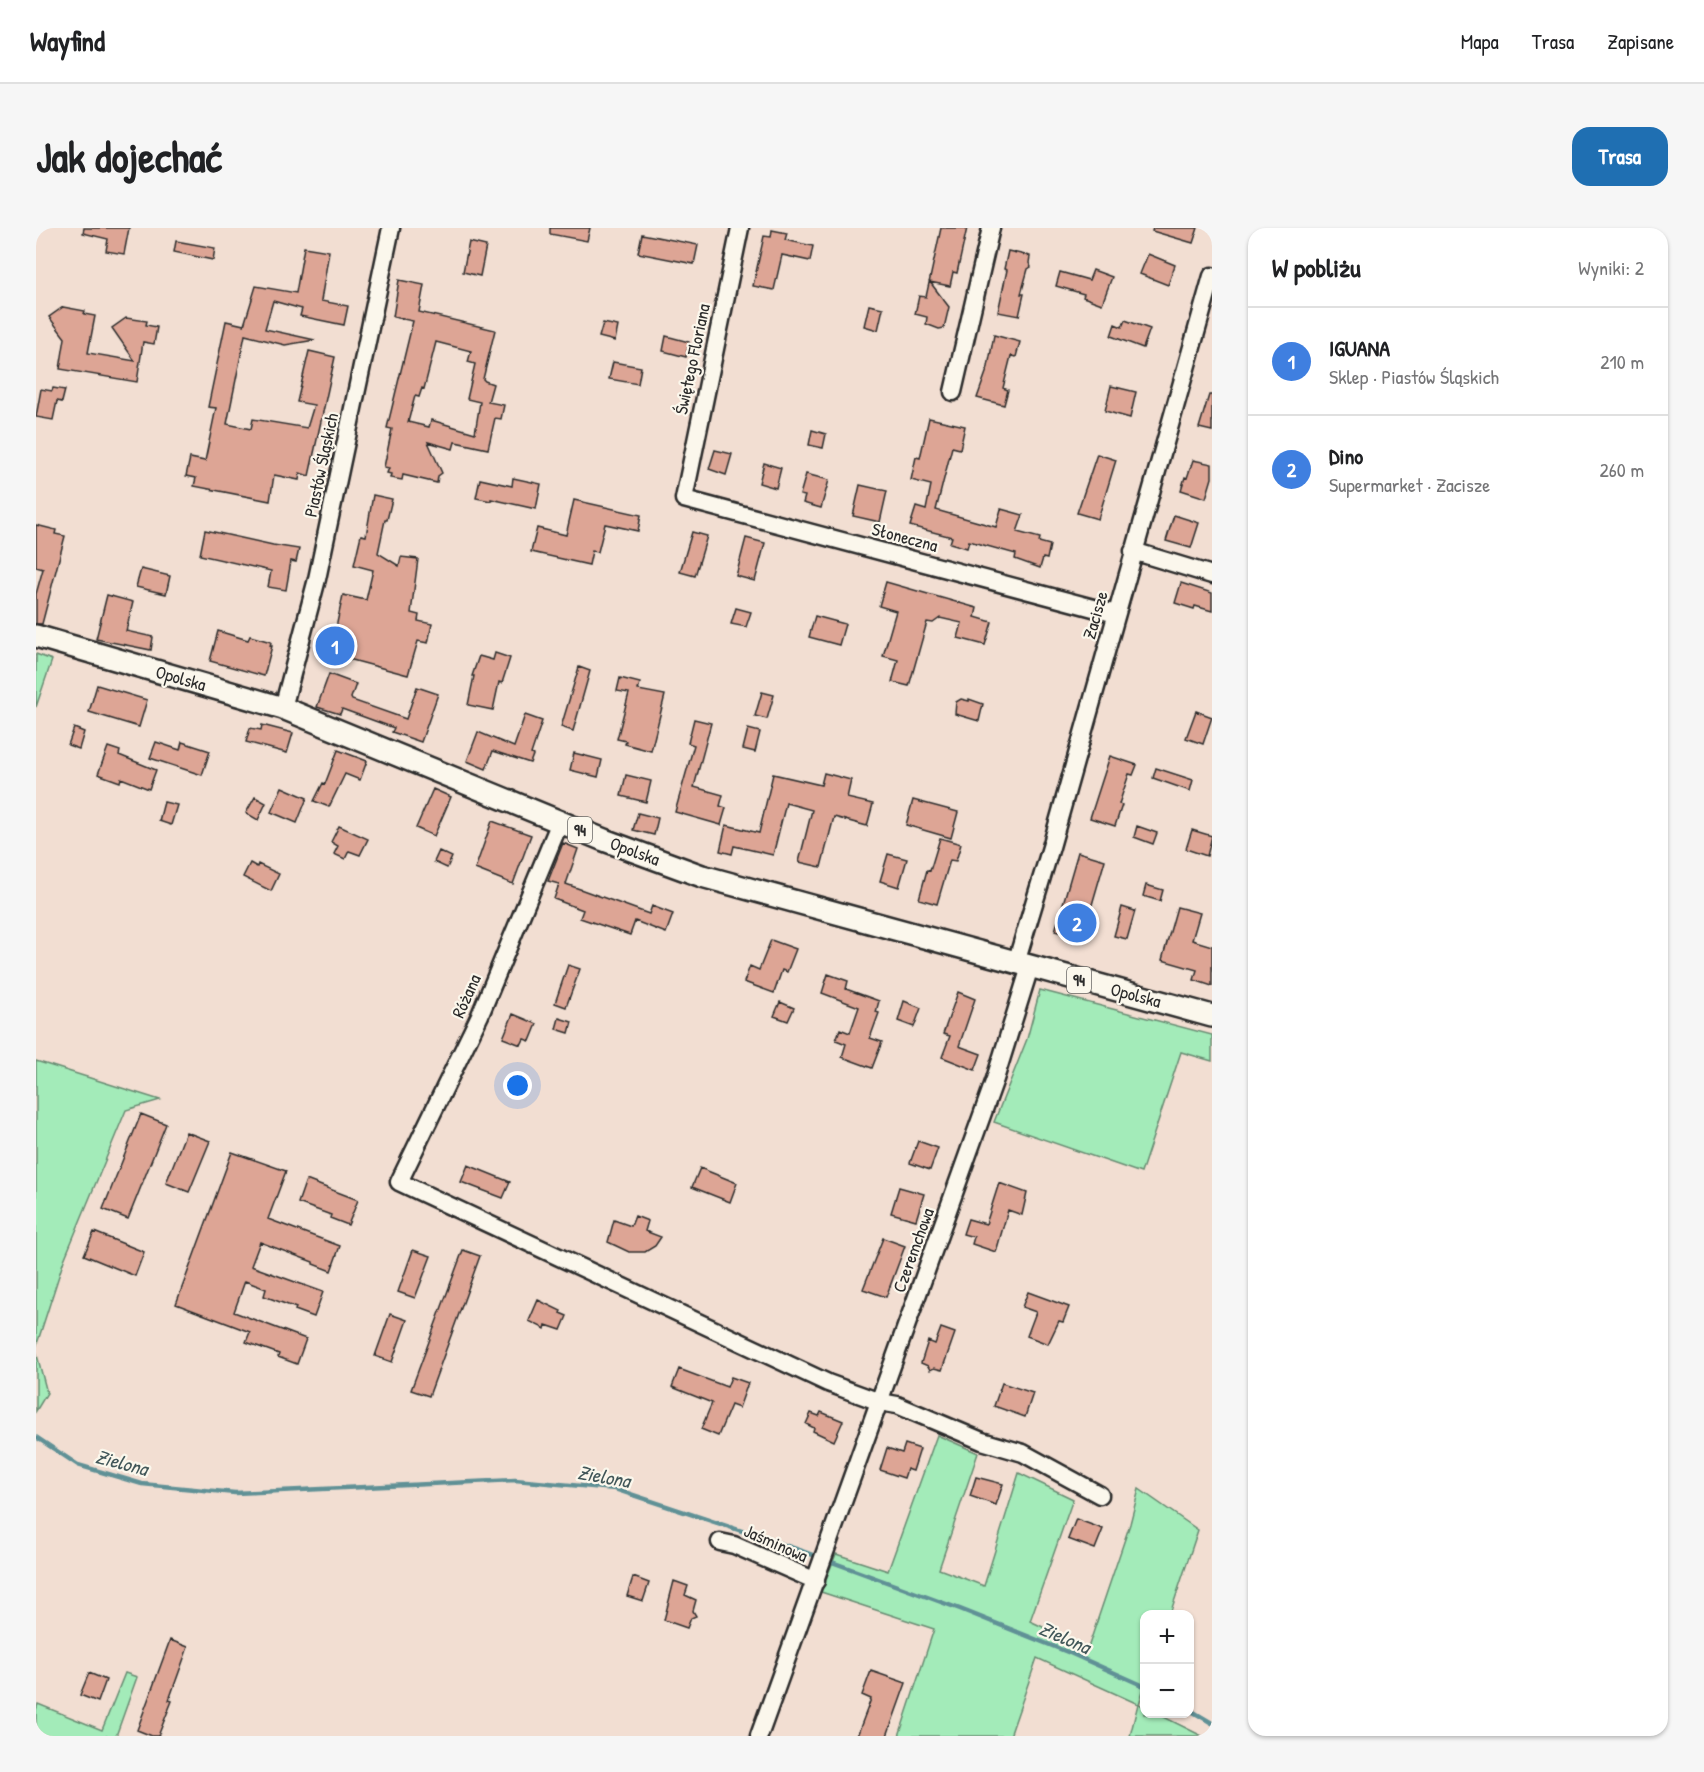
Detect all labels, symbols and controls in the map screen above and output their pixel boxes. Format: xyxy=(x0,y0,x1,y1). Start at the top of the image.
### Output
text: Wayfind xyxy=(30,22,105,60)
text: Mapa xyxy=(1461,27,1499,56)
text: Trasa xyxy=(1532,27,1574,56)
text: Zapisane xyxy=(1607,27,1674,56)
button: Trasa xyxy=(1572,127,1668,186)
text: Jak dojechać xyxy=(36,128,222,185)
text: W pobliżu xyxy=(1272,250,1361,285)
text: Wyniki: 2 xyxy=(1578,254,1644,281)
street label: Świętego Floriana xyxy=(668,301,716,417)
text: IGUANA xyxy=(1329,333,1390,363)
text: 1 xyxy=(1288,348,1295,375)
text: 210 m xyxy=(1600,348,1644,375)
text: Sklep · Piastów Śląskich xyxy=(1329,363,1499,390)
street label: Piastów Śląskich xyxy=(298,410,344,519)
text: Dino xyxy=(1329,441,1363,471)
text: 2 xyxy=(1287,456,1296,483)
text: 260 m xyxy=(1600,456,1644,483)
text: Supermarket · Zacisze xyxy=(1329,471,1490,498)
street label: Słoneczna xyxy=(869,516,941,558)
street label: Zacisze xyxy=(1076,588,1114,642)
pin: 1 xyxy=(316,624,354,668)
street label: Opolska xyxy=(153,659,209,697)
road number: 94 xyxy=(568,817,592,843)
street label: Opolska xyxy=(607,830,663,872)
pin: 2 xyxy=(1058,900,1096,946)
road number: 94 xyxy=(1067,967,1091,993)
street label: Różana xyxy=(445,970,487,1022)
street label: Opolska xyxy=(1108,976,1164,1014)
your location xyxy=(503,1071,532,1100)
street label: Czeremchowa xyxy=(886,1204,940,1296)
water label: Zielona xyxy=(93,1442,153,1482)
water label: Zielona xyxy=(576,1458,634,1494)
street label: Jaśminowa xyxy=(740,1518,812,1568)
map controls xyxy=(1140,1610,1194,1718)
button: + xyxy=(1140,1610,1194,1664)
water label: Zielona xyxy=(1035,1614,1097,1661)
button: − xyxy=(1140,1664,1194,1718)

